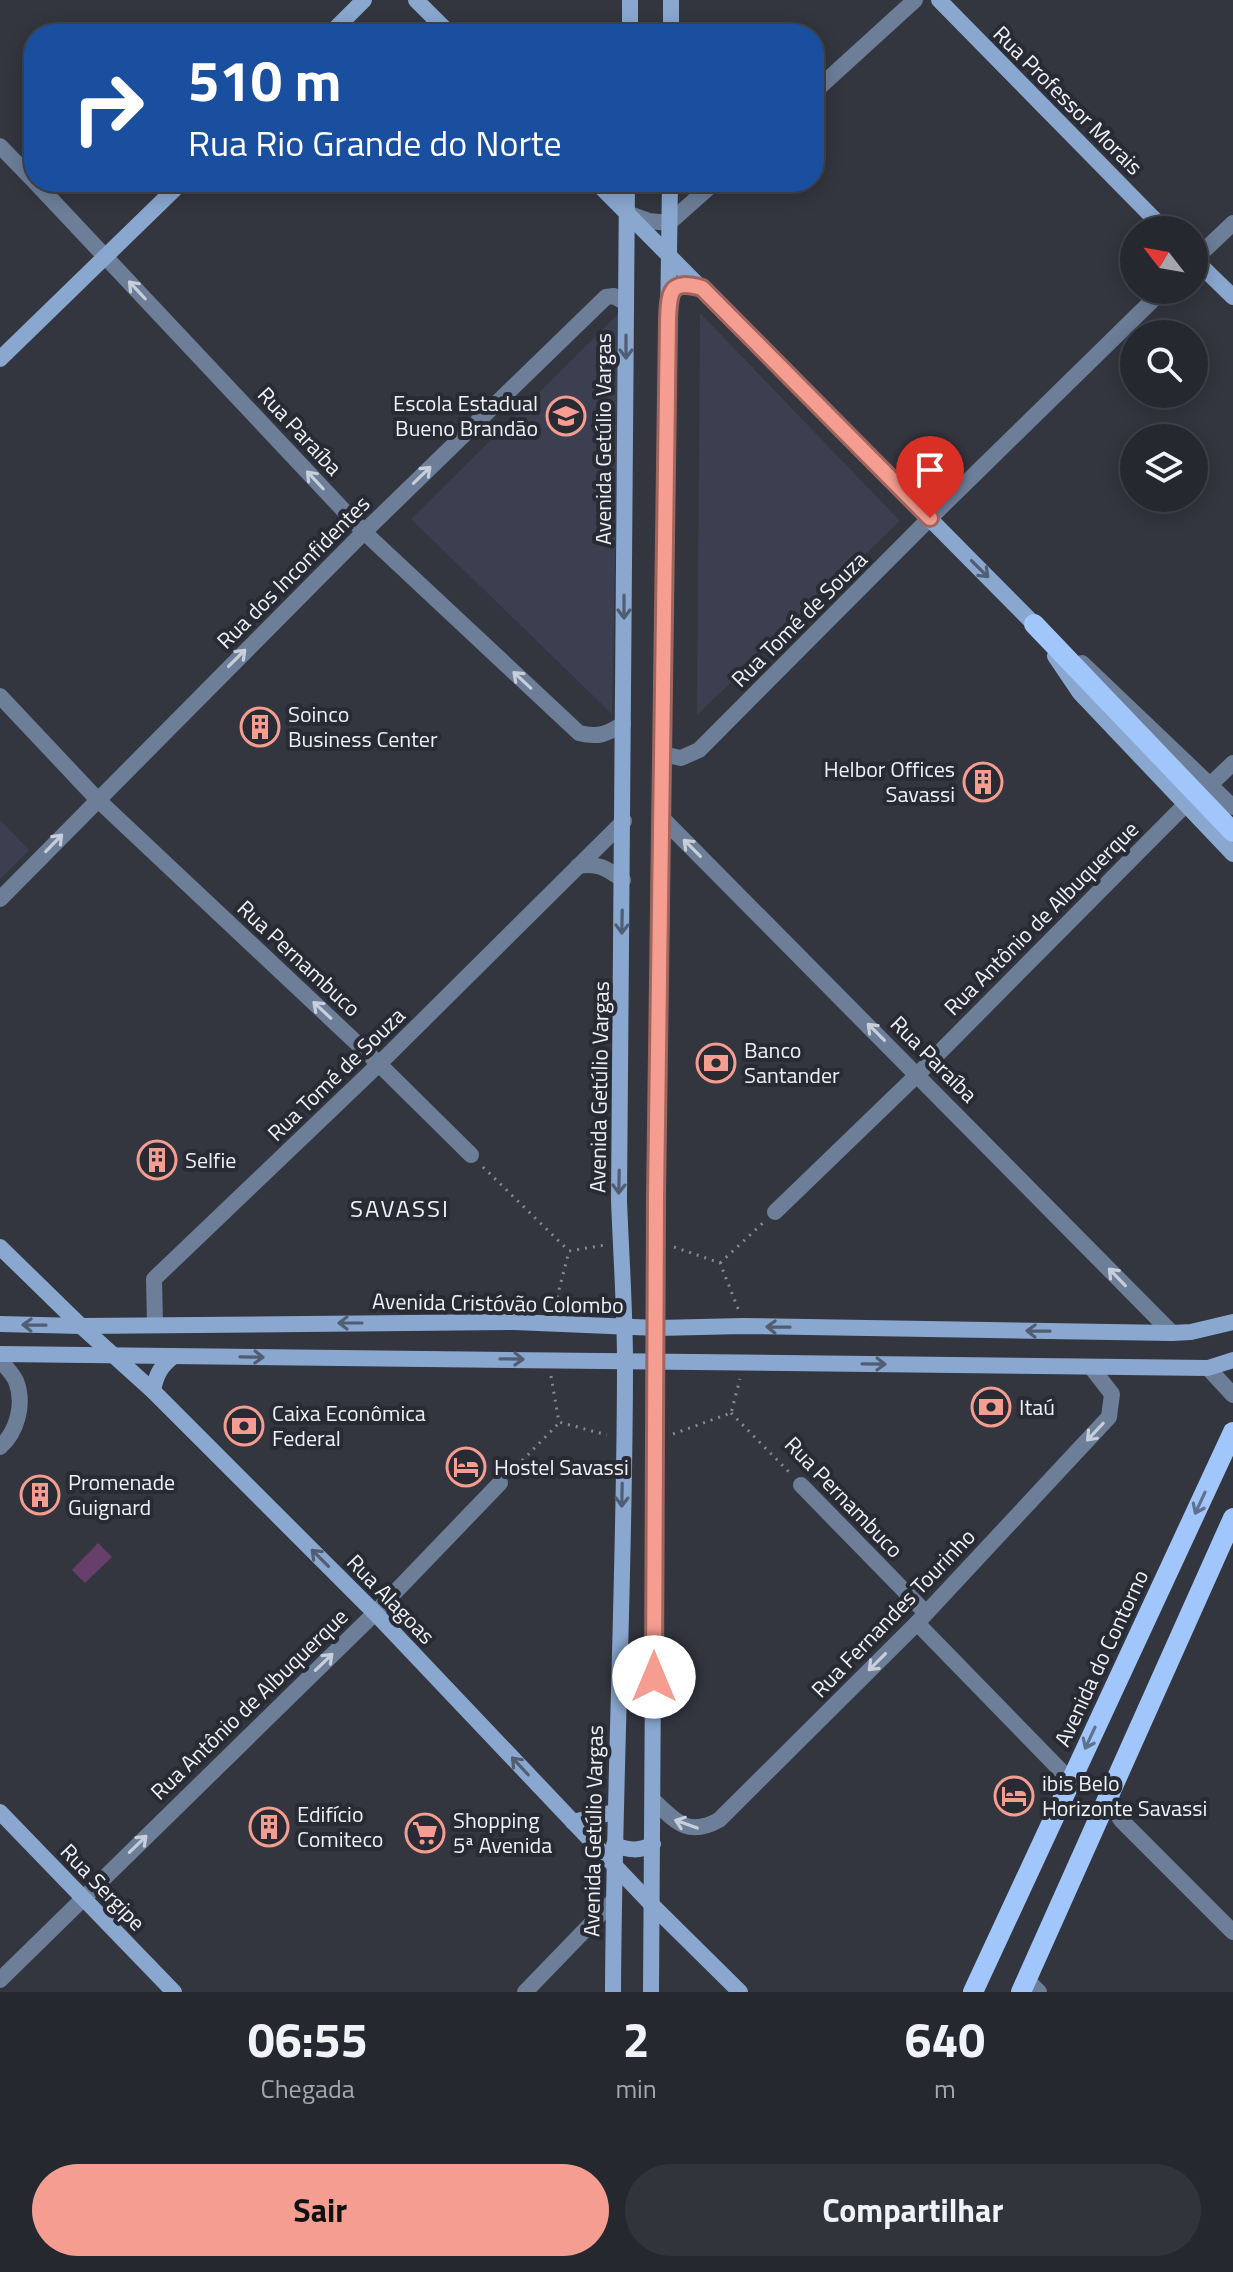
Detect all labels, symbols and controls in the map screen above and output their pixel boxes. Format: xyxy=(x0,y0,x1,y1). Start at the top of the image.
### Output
street label: Rua Professor Morais xyxy=(985,17,1151,183)
text: 510 m xyxy=(188,38,341,123)
icon: right xyxy=(56,56,160,160)
text: Rua Rio Grande do Norte xyxy=(188,115,562,170)
north arrow xyxy=(1120,216,1208,304)
map controls xyxy=(1120,216,1208,512)
one-way arrow xyxy=(128,280,147,300)
button: search xyxy=(1120,320,1208,408)
street label: Avenida Getúlio Vargas xyxy=(586,333,620,545)
one-way arrow xyxy=(618,333,634,360)
street label: Rua Paraíba xyxy=(250,379,350,483)
place label: Escola Estadual Bueno Brandão xyxy=(393,386,538,445)
school or university icon: Escola Estadual Bueno Brandão xyxy=(545,395,587,437)
button: layers xyxy=(1120,424,1208,512)
pin xyxy=(896,436,964,518)
icon: arrive xyxy=(908,448,952,492)
one-way arrow xyxy=(412,466,432,485)
one-way arrow xyxy=(306,471,325,490)
street label: Rua dos Inconfidentes xyxy=(208,487,378,657)
street label: Rua Tomé de Souza xyxy=(723,543,875,695)
one-way arrow xyxy=(970,559,989,578)
one-way arrow xyxy=(616,593,632,620)
one-way arrow xyxy=(227,649,246,668)
one-way arrow xyxy=(513,671,533,689)
place label: Soinco Business Center xyxy=(288,697,438,756)
building icon: Soinco Business Center xyxy=(239,706,281,748)
place label: Helbor Offices Savassi xyxy=(824,752,955,811)
building icon: Helbor Offices Savassi xyxy=(962,761,1004,803)
street label: Rua Antônio de Albuquerque xyxy=(936,813,1146,1023)
one-way arrow xyxy=(44,834,63,853)
one-way arrow xyxy=(683,839,702,858)
street label: Rua Pernambuco xyxy=(230,892,368,1024)
one-way arrow xyxy=(615,908,630,935)
street label: Avenida Getúlio Vargas xyxy=(580,981,618,1193)
street label: Rua Tomé de Souza xyxy=(259,999,413,1149)
one-way arrow xyxy=(312,1001,332,1020)
street label: Rua Paraíba xyxy=(883,1008,985,1110)
one-way arrow xyxy=(867,1023,886,1042)
place label: Banco Santander xyxy=(744,1033,840,1092)
bank icon: Banco Santander xyxy=(695,1042,737,1084)
building icon: Selfie xyxy=(136,1139,178,1181)
place label: Selfie xyxy=(185,1143,236,1177)
one-way arrow xyxy=(612,1168,627,1195)
district label: SAVASSI xyxy=(350,1190,450,1226)
one-way arrow xyxy=(1108,1268,1127,1287)
street label: Avenida Cristóvão Colombo xyxy=(372,1284,624,1322)
one-way arrow xyxy=(337,1315,364,1331)
one-way arrow xyxy=(21,1317,48,1333)
one-way arrow xyxy=(765,1319,792,1334)
one-way arrow xyxy=(1025,1323,1052,1338)
one-way arrow xyxy=(238,1349,265,1364)
one-way arrow xyxy=(498,1352,525,1367)
one-way arrow xyxy=(860,1356,887,1371)
bank icon: Itaú xyxy=(970,1386,1012,1428)
place label: Itaú xyxy=(1019,1390,1055,1424)
place label: Caixa Econômica Federal xyxy=(272,1396,426,1455)
bank icon: Caixa Econômica Federal xyxy=(223,1405,265,1447)
one-way arrow xyxy=(1085,1422,1104,1442)
street label: Rua Pernambuco xyxy=(777,1428,911,1566)
hotel icon: Hostel Savassi xyxy=(445,1446,487,1488)
place label: Hostel Savassi xyxy=(494,1450,629,1484)
place label: Promenade Guignard xyxy=(68,1465,175,1524)
building icon: Promenade Guignard xyxy=(19,1474,61,1516)
one-way arrow xyxy=(615,1481,630,1508)
one-way arrow xyxy=(1192,1491,1207,1515)
street label: Rua Fernandes Tourinho xyxy=(803,1521,983,1705)
street label: Rua Alagoas xyxy=(339,1546,443,1652)
one-way arrow xyxy=(311,1549,330,1568)
street label: Avenida do Contorno xyxy=(1045,1564,1157,1752)
street label: Rua Antônio de Albuquerque xyxy=(142,1600,356,1808)
position arrow xyxy=(612,1635,696,1719)
one-way arrow xyxy=(868,1652,887,1672)
one-way arrow xyxy=(314,1653,333,1672)
street label: Avenida Getúlio Vargas xyxy=(574,1725,612,1937)
one-way arrow xyxy=(1082,1726,1097,1750)
one-way arrow xyxy=(510,1756,529,1776)
place label: ibis Belo Horizonte Savassi xyxy=(1042,1766,1207,1825)
hotel icon: ibis Belo Horizonte Savassi xyxy=(993,1775,1035,1817)
place label: Edifício Comiteco xyxy=(297,1797,383,1856)
place label: Shopping 5ª Avenida xyxy=(453,1803,552,1862)
building icon: Edifício Comiteco xyxy=(248,1806,290,1848)
supermarket icon: Shopping 5ª Avenida xyxy=(404,1812,446,1854)
one-way arrow xyxy=(675,1816,699,1830)
street label: Rua Sergipe xyxy=(52,1835,154,1939)
one-way arrow xyxy=(128,1835,147,1854)
text: 06:55 xyxy=(248,2003,368,2076)
text: 2 xyxy=(623,2003,650,2076)
text: 640 xyxy=(905,2003,985,2076)
text: Chegada xyxy=(260,2069,355,2108)
text: min xyxy=(615,2069,657,2108)
text: m xyxy=(934,2069,956,2108)
button: Sair xyxy=(32,2164,609,2256)
button: Compartilhar xyxy=(625,2164,1201,2256)

